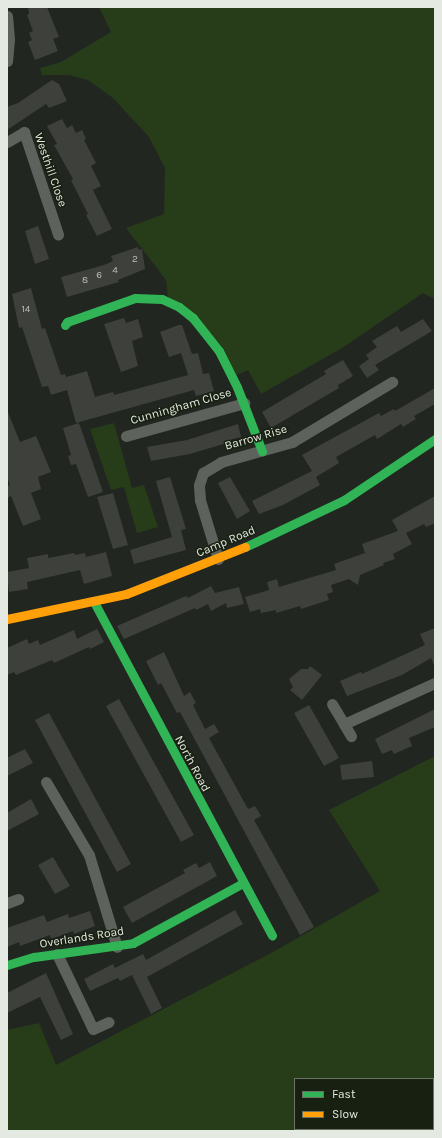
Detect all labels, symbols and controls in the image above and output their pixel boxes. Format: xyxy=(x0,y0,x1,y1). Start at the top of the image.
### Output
street label: Westhill Close xyxy=(31,131,69,209)
house number: 2 xyxy=(132,254,138,266)
house number: 4 xyxy=(112,265,118,277)
house number: 6 xyxy=(96,270,102,282)
house number: 8 xyxy=(82,275,88,287)
house number: 14 xyxy=(22,304,30,316)
street label: Cunningham Close xyxy=(129,386,233,428)
street label: Barrow Rise xyxy=(223,422,289,454)
street label: Camp Road xyxy=(194,523,258,561)
street label: North Road xyxy=(171,734,213,794)
street label: Overlands Road xyxy=(39,924,125,952)
legend xyxy=(294,1078,434,1130)
text: Fast xyxy=(332,1087,355,1101)
text: Slow xyxy=(332,1107,358,1121)

